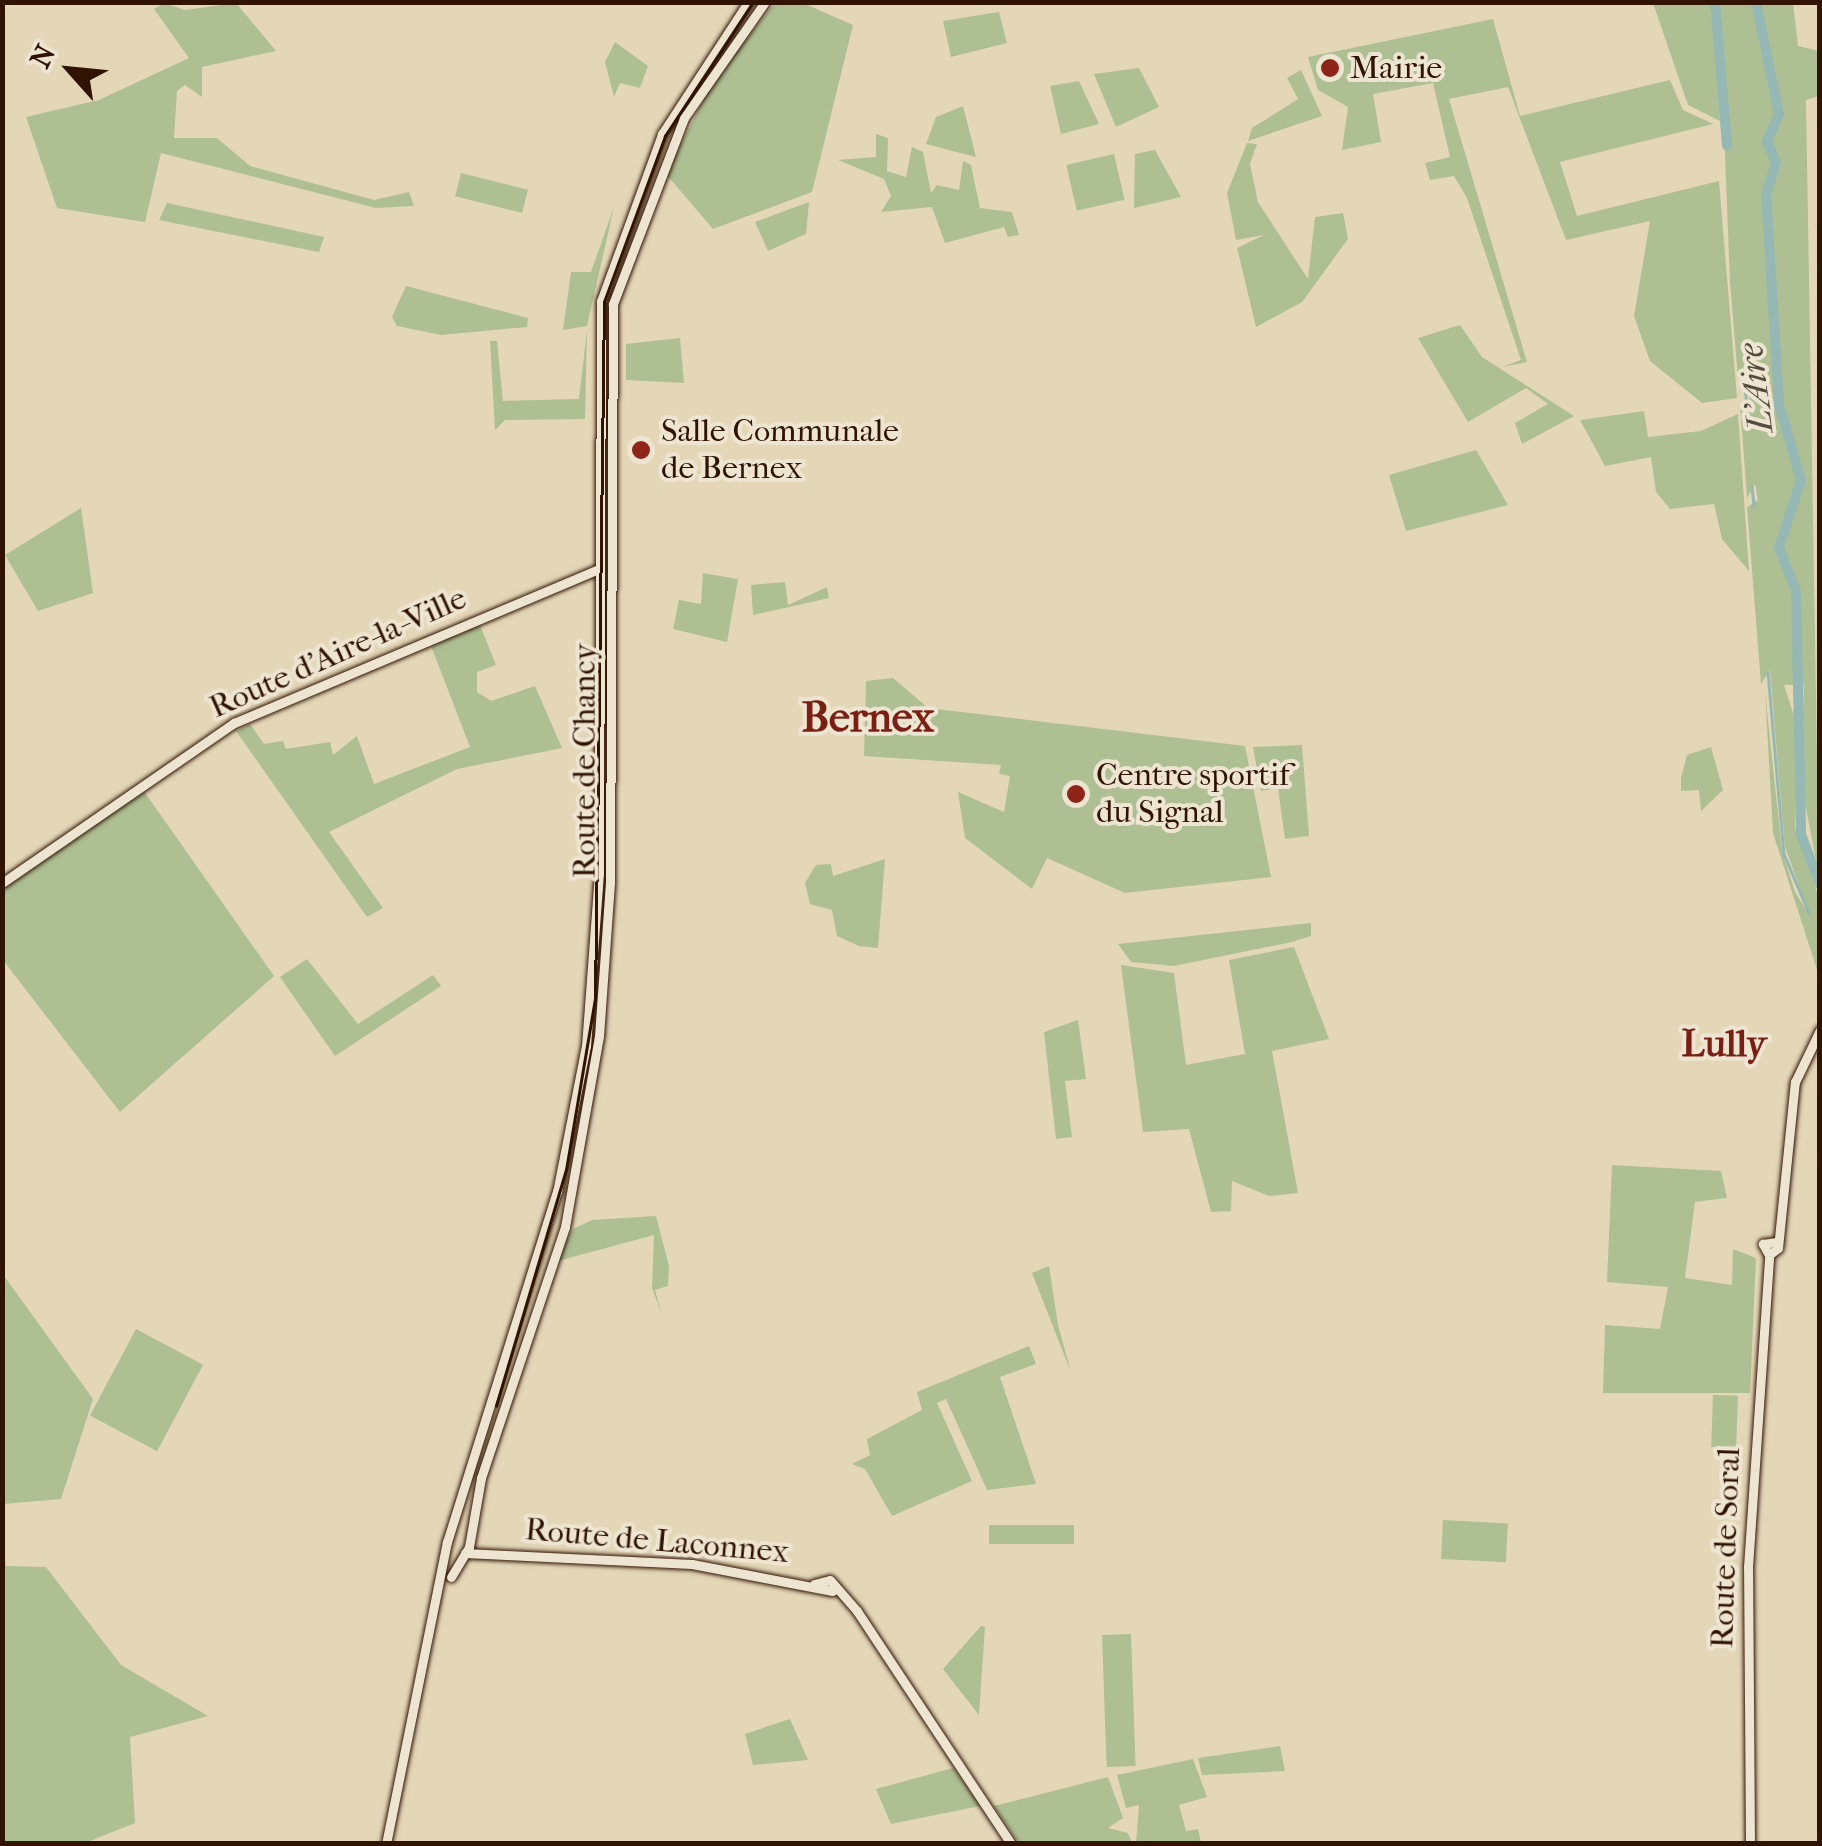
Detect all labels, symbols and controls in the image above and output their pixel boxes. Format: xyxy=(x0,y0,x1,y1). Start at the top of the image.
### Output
north arrow xyxy=(20,20,120,120)
text: N xyxy=(23,39,62,73)
place label: Mairie xyxy=(1350,49,1442,87)
marker: Mairie xyxy=(1319,57,1341,79)
water label: L'Aire xyxy=(1730,341,1782,435)
place label: Salle Communale de Bernex xyxy=(661,413,899,488)
marker: Salle Communale de Bernex xyxy=(630,439,652,461)
street label: Route d'Aire-la-Ville xyxy=(204,579,472,727)
street label: Route de Chancy xyxy=(566,644,604,878)
district label: Bernex xyxy=(802,693,934,743)
place label: Centre sportif du Signal xyxy=(1096,757,1290,832)
marker: Centre sportif du Signal xyxy=(1065,783,1087,805)
district label: Lully xyxy=(1682,1021,1766,1067)
street label: Route de Soral xyxy=(1703,1447,1749,1649)
street label: Route de Laconnex xyxy=(524,1510,790,1572)

